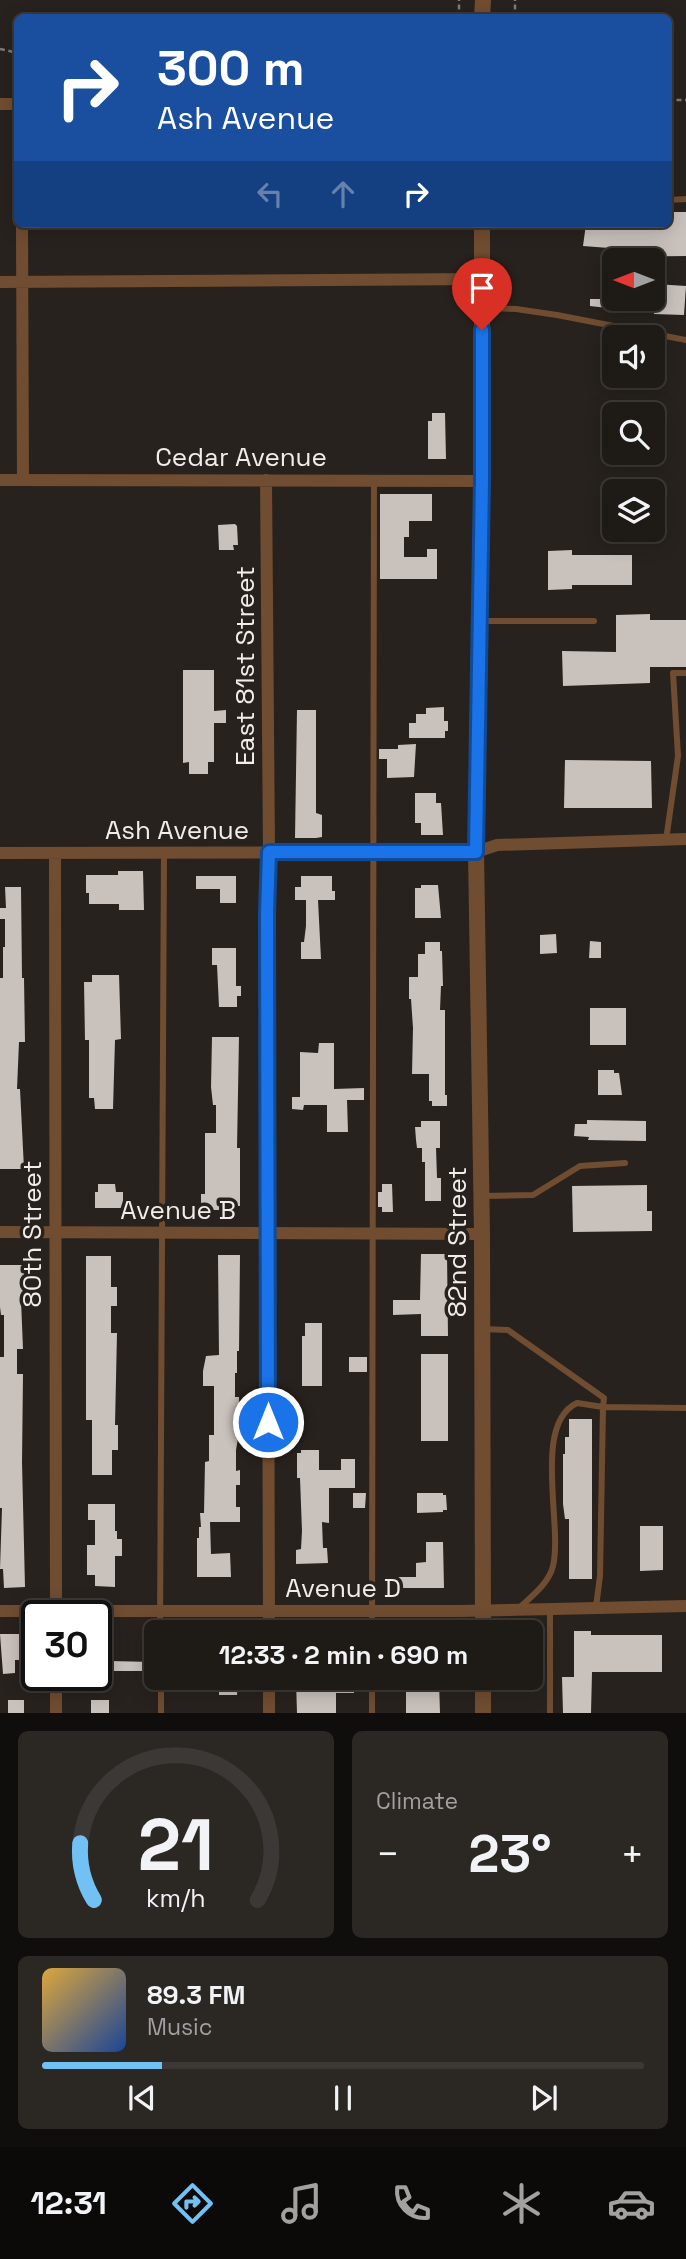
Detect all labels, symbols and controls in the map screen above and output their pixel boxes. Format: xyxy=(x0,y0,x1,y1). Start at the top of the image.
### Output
text: 300 m xyxy=(157,37,305,99)
icon: right xyxy=(42,42,133,133)
text: Ash Avenue xyxy=(157,98,334,138)
icon: left xyxy=(251,175,289,213)
icon: ahead xyxy=(324,175,362,213)
icon: right xyxy=(397,175,435,213)
north arrow xyxy=(602,248,665,312)
map controls xyxy=(602,248,665,542)
pin xyxy=(452,258,512,330)
icon: arrive xyxy=(463,269,501,307)
button: sound xyxy=(602,325,665,388)
button: search xyxy=(602,402,665,465)
street label: Cedar Avenue xyxy=(155,440,327,474)
button: layers xyxy=(602,479,665,542)
street label: East 81st Street xyxy=(228,566,262,766)
street label: Ash Avenue xyxy=(105,813,249,847)
street label: 80th Street xyxy=(15,1161,49,1307)
street label: 82nd Street xyxy=(440,1167,474,1317)
street label: Avenue B xyxy=(120,1193,236,1227)
position arrow xyxy=(231,1385,305,1459)
street label: Avenue D xyxy=(285,1571,401,1605)
speed limit sign: 30 xyxy=(21,1600,112,1691)
text: 12:33 · 2 min · 690 m xyxy=(219,1638,468,1672)
text: Climate xyxy=(376,1786,458,1816)
text: 21 xyxy=(138,1799,214,1892)
text: 23° xyxy=(469,1821,552,1887)
text: − xyxy=(376,1830,400,1878)
text: + xyxy=(620,1830,644,1878)
text: km/h xyxy=(146,1882,206,1914)
text: 89.3 FM xyxy=(147,1978,245,2012)
text: Music xyxy=(147,2012,212,2042)
icon: previous xyxy=(123,2079,161,2117)
icon: pause xyxy=(324,2079,362,2117)
icon: next xyxy=(525,2079,563,2117)
icon: directions xyxy=(168,2179,217,2228)
icon: music xyxy=(277,2179,326,2228)
icon: phone xyxy=(387,2179,436,2228)
icon: climate xyxy=(497,2179,546,2228)
icon: car xyxy=(607,2179,656,2228)
text: 12:31 xyxy=(30,2183,107,2223)

